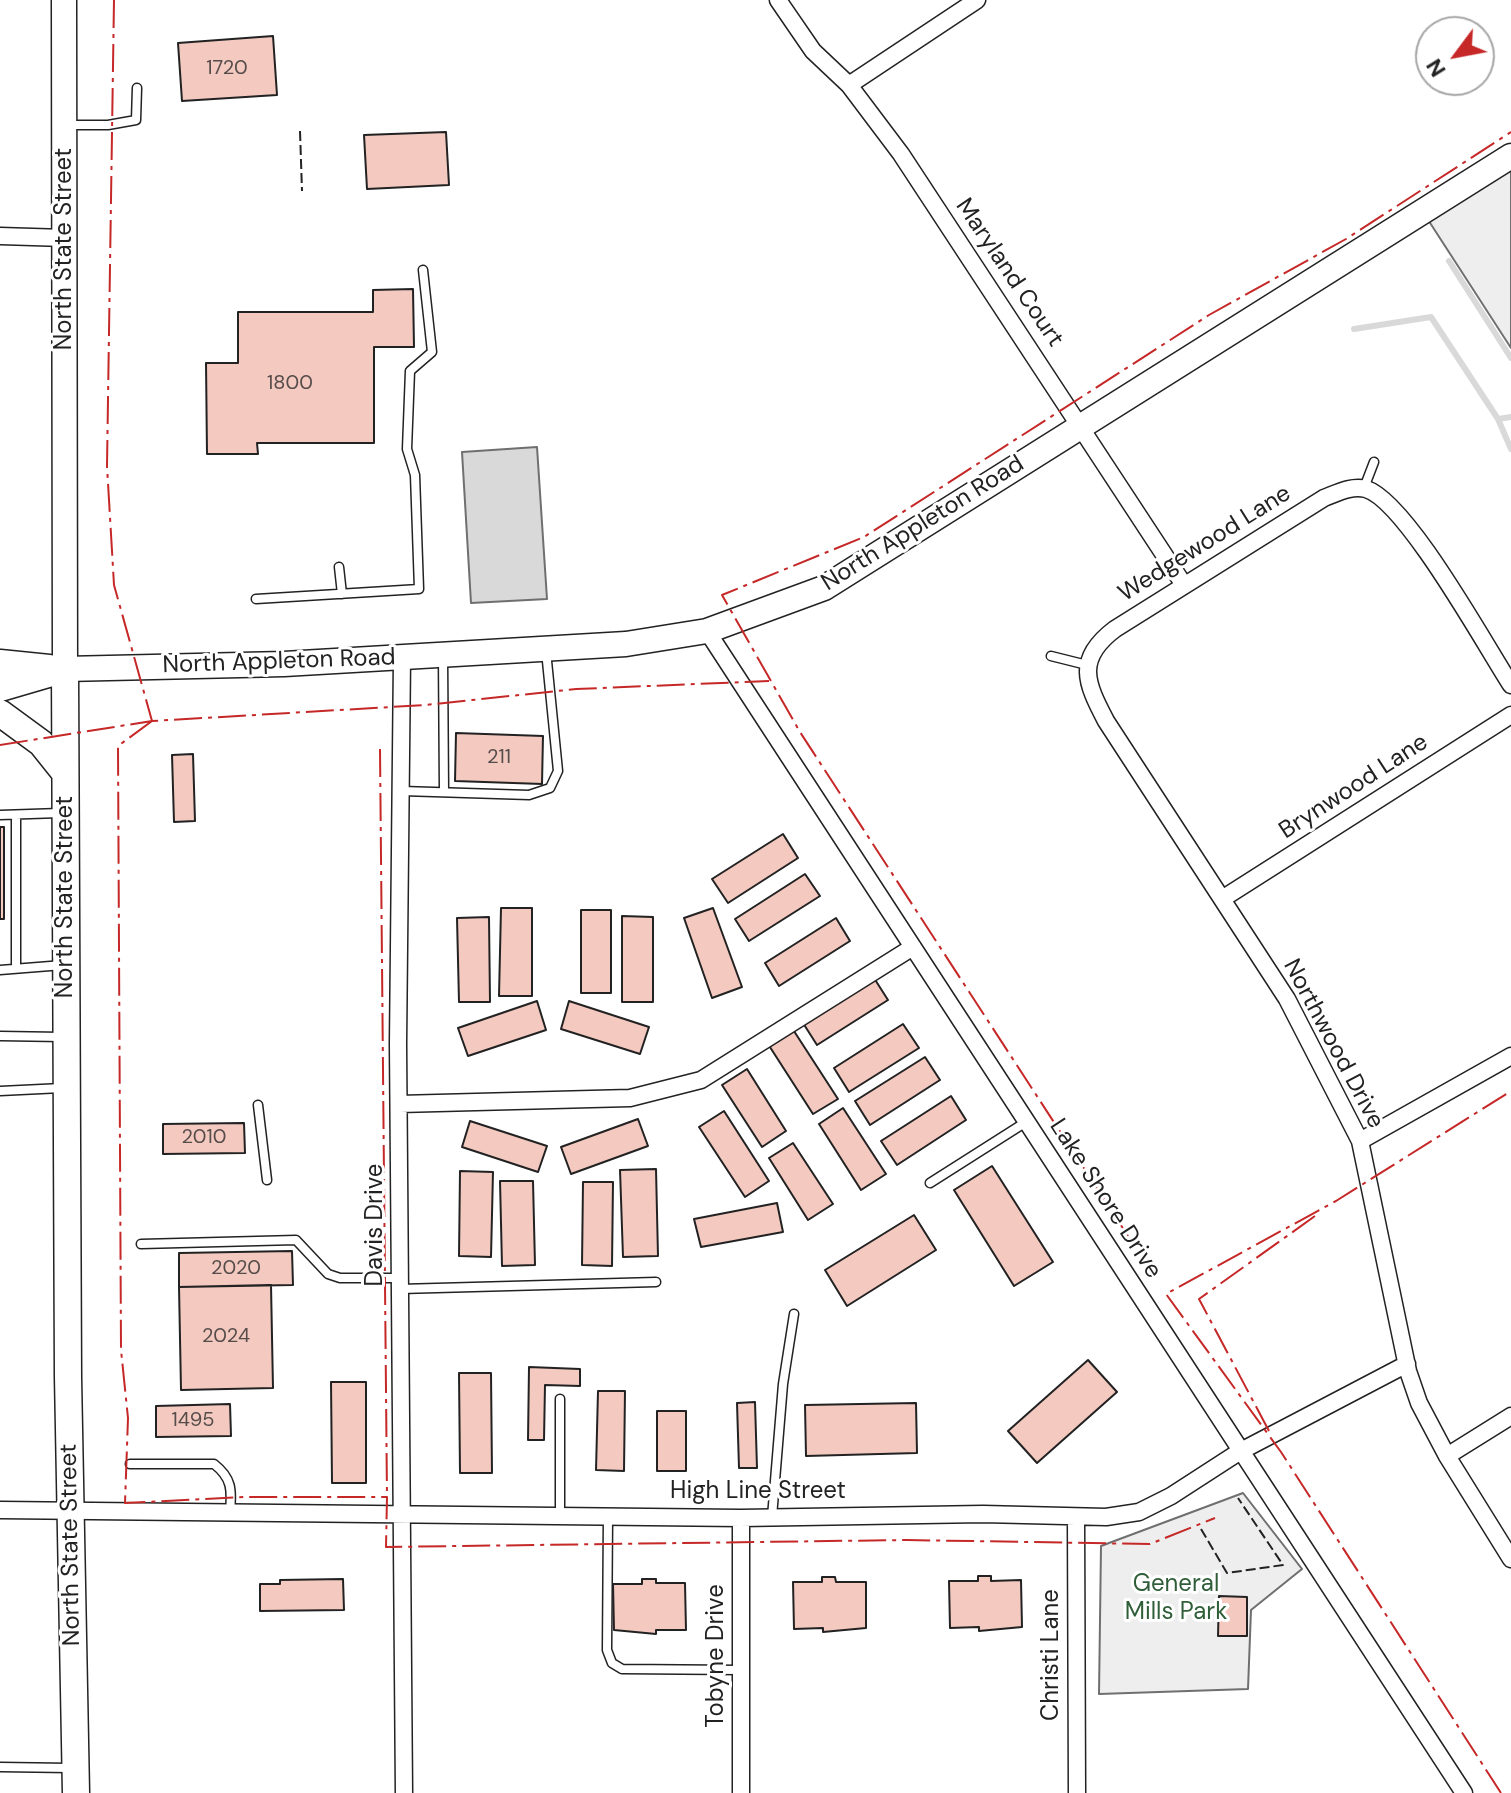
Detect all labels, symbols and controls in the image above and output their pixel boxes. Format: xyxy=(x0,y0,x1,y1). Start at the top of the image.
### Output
north arrow xyxy=(1415,16,1495,96)
text: N xyxy=(1419,53,1452,82)
house number: 1720 xyxy=(206,57,248,81)
street label: North State Street xyxy=(51,148,79,350)
street label: Maryland Court xyxy=(949,193,1069,353)
house number: 1800 xyxy=(267,372,313,396)
street label: North Appleton Road xyxy=(816,450,1030,598)
street label: Wedgewood Lane xyxy=(1114,479,1296,609)
street label: North Appleton Road xyxy=(162,644,396,680)
street label: Brynwood Lane xyxy=(1274,728,1434,846)
house number: 211 xyxy=(487,746,511,770)
street label: North State Street xyxy=(52,796,80,998)
street label: Northwood Drive xyxy=(1276,954,1390,1134)
street label: Lake Shore Drive xyxy=(1043,1114,1167,1284)
house number: 2010 xyxy=(182,1126,226,1150)
street label: Davis Drive xyxy=(362,1164,390,1286)
house number: 2020 xyxy=(211,1257,261,1281)
house number: 2024 xyxy=(202,1325,250,1349)
house number: 1495 xyxy=(171,1409,215,1433)
street label: North State Street xyxy=(55,1444,87,1646)
street label: High Line Street xyxy=(670,1478,846,1506)
park label: General Mills Park xyxy=(1125,1571,1227,1627)
street label: Tobyne Drive xyxy=(703,1584,731,1728)
street label: Christi Lane xyxy=(1038,1589,1066,1721)

